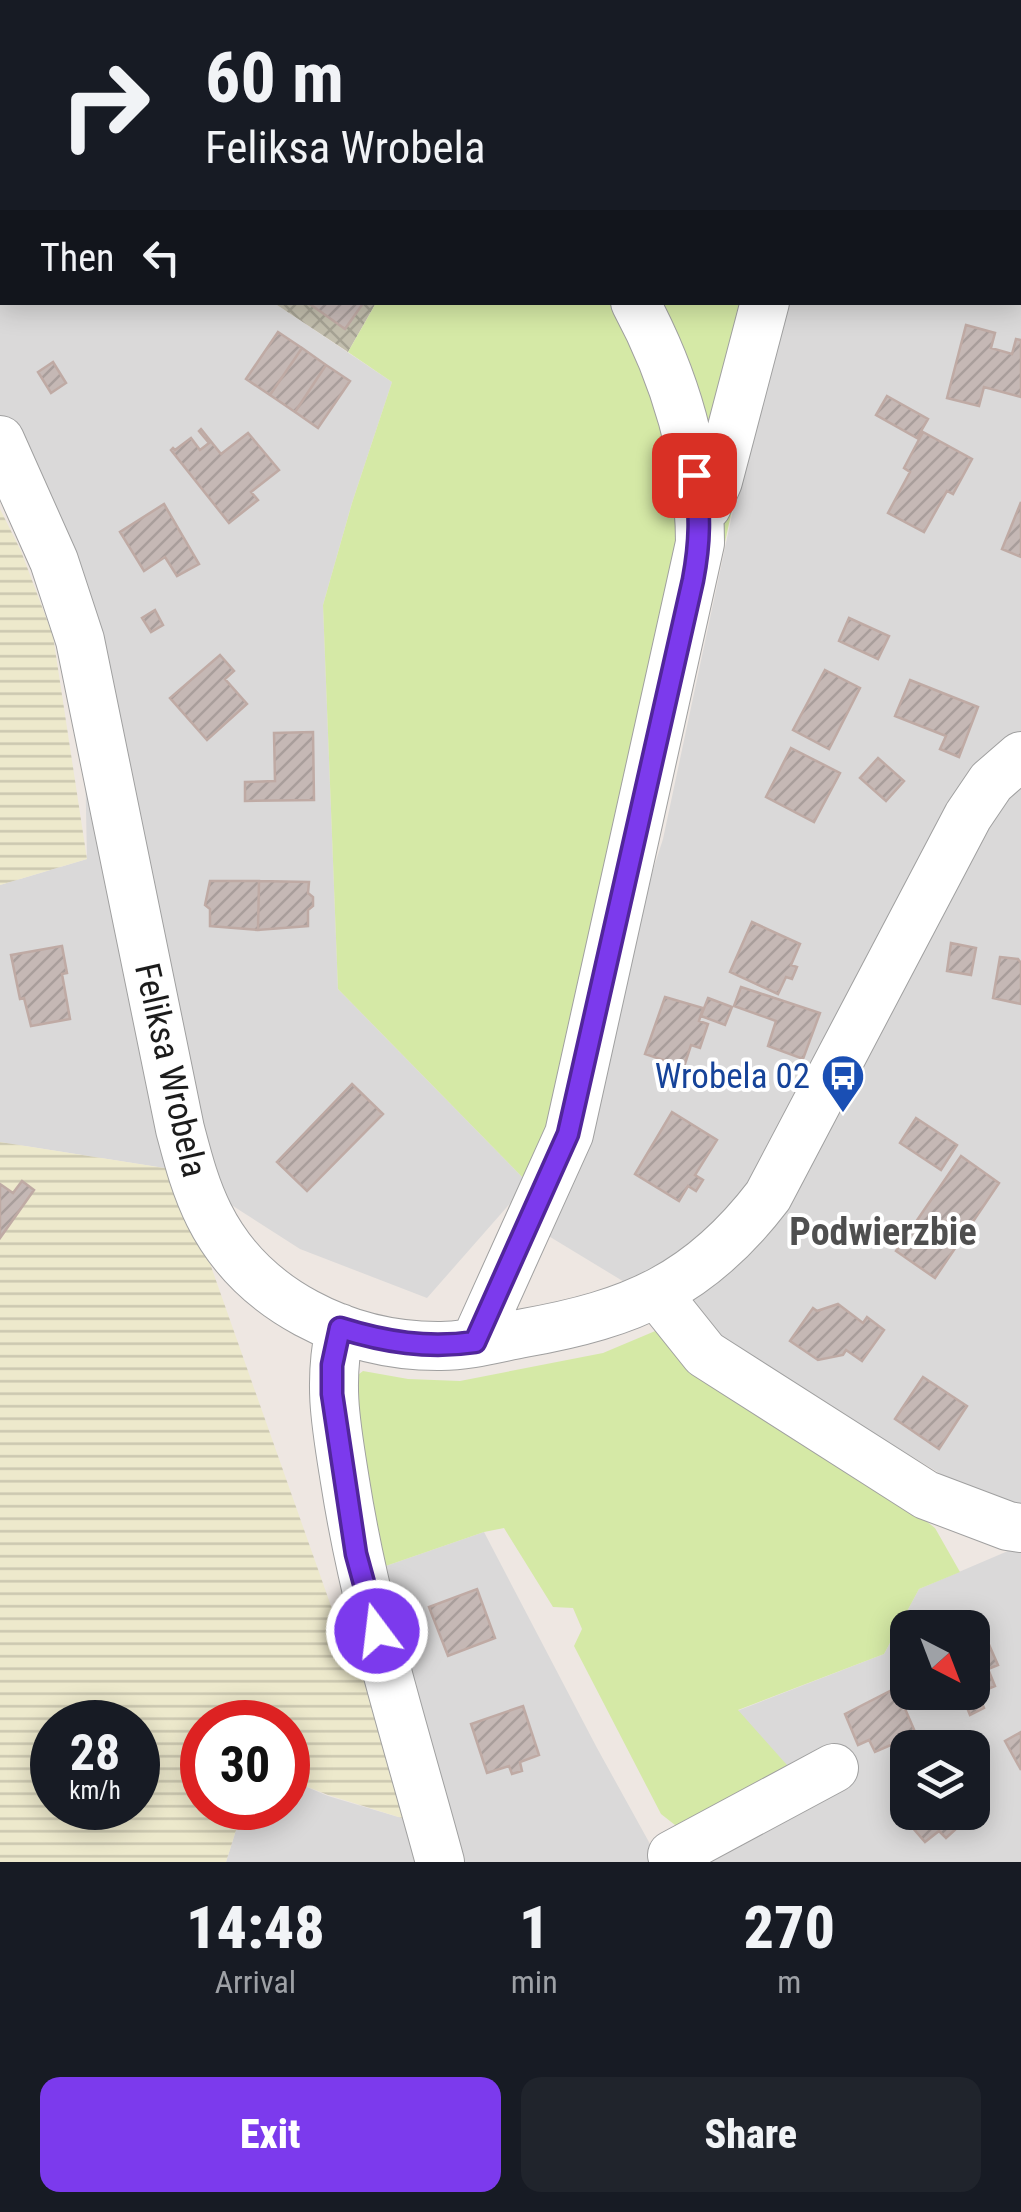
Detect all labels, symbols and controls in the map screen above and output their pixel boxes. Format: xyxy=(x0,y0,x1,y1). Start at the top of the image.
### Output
text: 60 m xyxy=(205,37,344,119)
icon: right xyxy=(40,40,170,170)
text: Feliksa Wrobela xyxy=(205,121,485,174)
icon: left xyxy=(134,230,189,285)
text: Then xyxy=(40,236,114,280)
pin xyxy=(652,433,737,518)
icon: arrive xyxy=(667,448,722,503)
street label: Feliksa Wrobela xyxy=(126,959,215,1181)
bus stop icon: Wrobela 02 xyxy=(820,1053,866,1114)
place label: Wrobela 02 xyxy=(655,1056,810,1097)
district label: Podwierzbie xyxy=(789,1210,977,1254)
position arrow xyxy=(325,1579,429,1683)
north arrow xyxy=(890,1610,990,1710)
map controls xyxy=(890,1610,990,1830)
speed limit sign: 30 xyxy=(180,1700,310,1830)
text: 28 xyxy=(70,1724,120,1782)
button: layers xyxy=(890,1730,990,1830)
text: km/h xyxy=(69,1776,121,1805)
text: 14:48 xyxy=(186,1892,325,1963)
text: 1 xyxy=(519,1892,549,1963)
text: 270 xyxy=(744,1892,835,1963)
text: Arrival xyxy=(215,1963,296,2001)
text: min xyxy=(511,1963,558,2001)
text: m xyxy=(777,1963,801,2001)
button: Exit xyxy=(40,2077,501,2192)
button: Share xyxy=(521,2077,981,2192)

